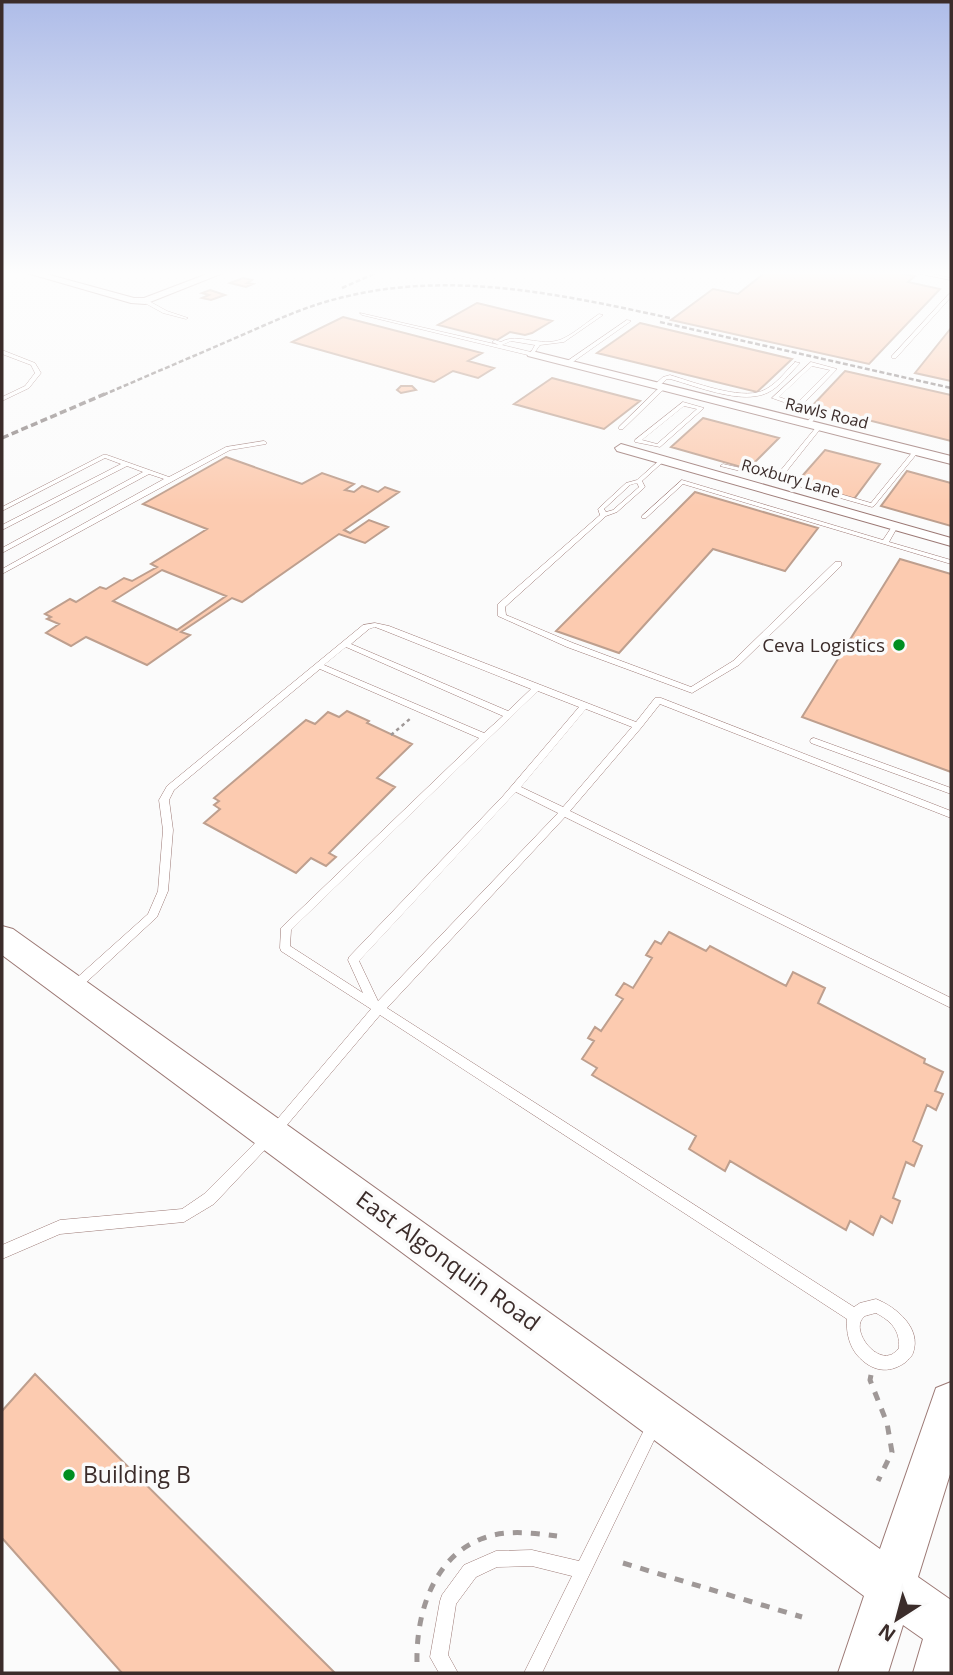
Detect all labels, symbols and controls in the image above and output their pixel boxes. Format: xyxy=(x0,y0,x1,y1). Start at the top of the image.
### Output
street label: Rawls Road xyxy=(783,392,871,434)
street label: Roxbury Lane xyxy=(739,453,843,503)
place label: Ceva Logistics xyxy=(762,632,885,658)
marker: Ceva Logistics xyxy=(891,637,907,653)
street label: East Algonquin Road xyxy=(350,1182,547,1338)
place label: Building B xyxy=(83,1458,191,1490)
marker: Building B xyxy=(61,1467,77,1483)
north arrow xyxy=(862,1584,932,1654)
text: N xyxy=(873,1618,901,1648)

